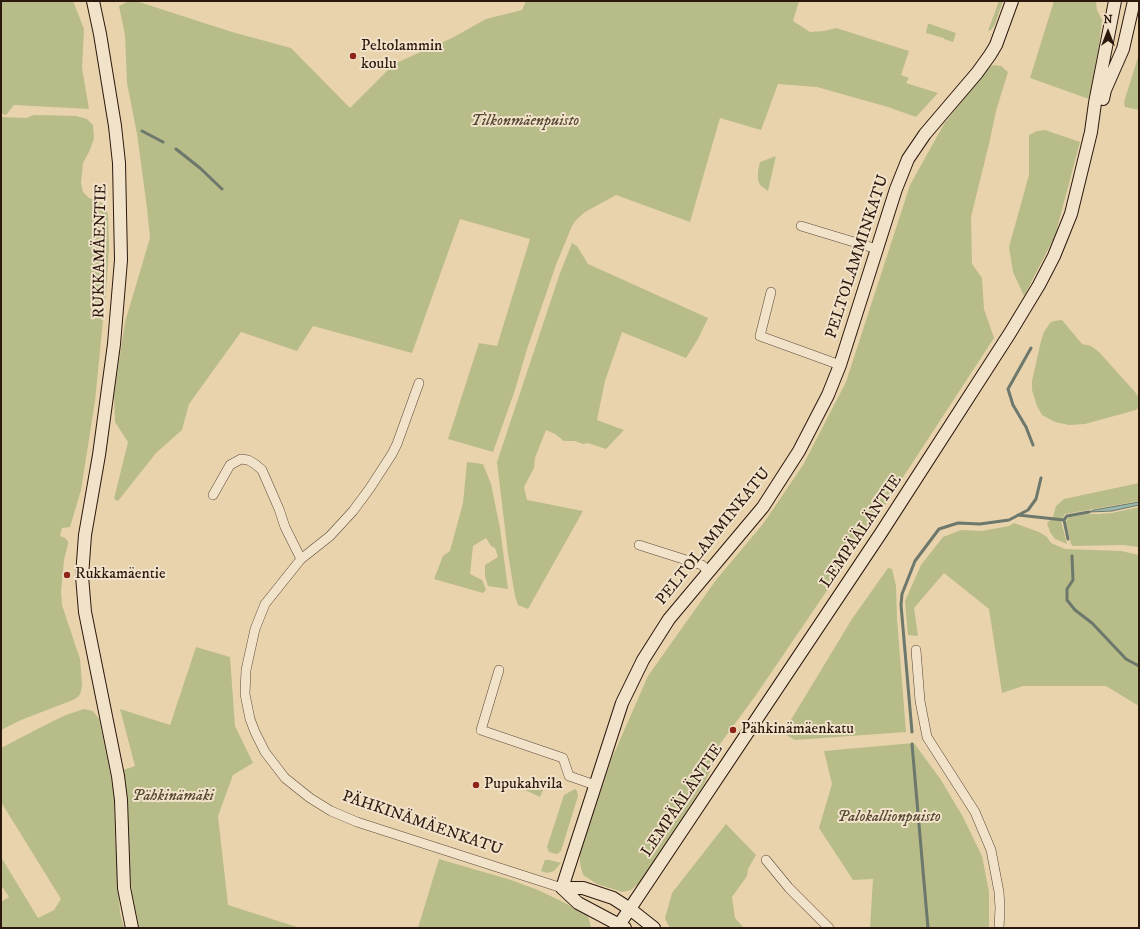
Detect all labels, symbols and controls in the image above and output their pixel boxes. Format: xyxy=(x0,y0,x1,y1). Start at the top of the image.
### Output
north arrow xyxy=(1088,12,1128,52)
text: N xyxy=(1103,13,1113,27)
place label: Peltolammin koulu xyxy=(361,37,442,75)
marker: Peltolammin koulu xyxy=(348,51,358,61)
park label: Tilkonmäenpuisto xyxy=(471,112,579,132)
street label: PELTOLAMMINKATU xyxy=(822,173,894,341)
street label: RUKKAMÄENTIE xyxy=(90,183,112,319)
street label: PELTOLAMMINKATU xyxy=(653,465,775,609)
street label: LEMPÄÄLÄNTIE xyxy=(817,472,907,592)
place label: Rukkamäentie xyxy=(75,565,166,585)
marker: Rukkamäentie xyxy=(62,570,72,580)
place label: Pähkinämäenkatu xyxy=(741,720,854,740)
marker: Pähkinämäenkatu xyxy=(728,725,738,735)
street label: LEMPÄÄLÄNTIE xyxy=(638,741,728,861)
place label: Pupukahvila xyxy=(484,775,563,795)
marker: Pupukahvila xyxy=(471,780,481,790)
park label: Pähkinämäki xyxy=(132,787,214,807)
street label: PÄHKINÄMÄENKATU xyxy=(339,788,505,860)
park label: Palokallionpuisto xyxy=(837,808,941,828)

